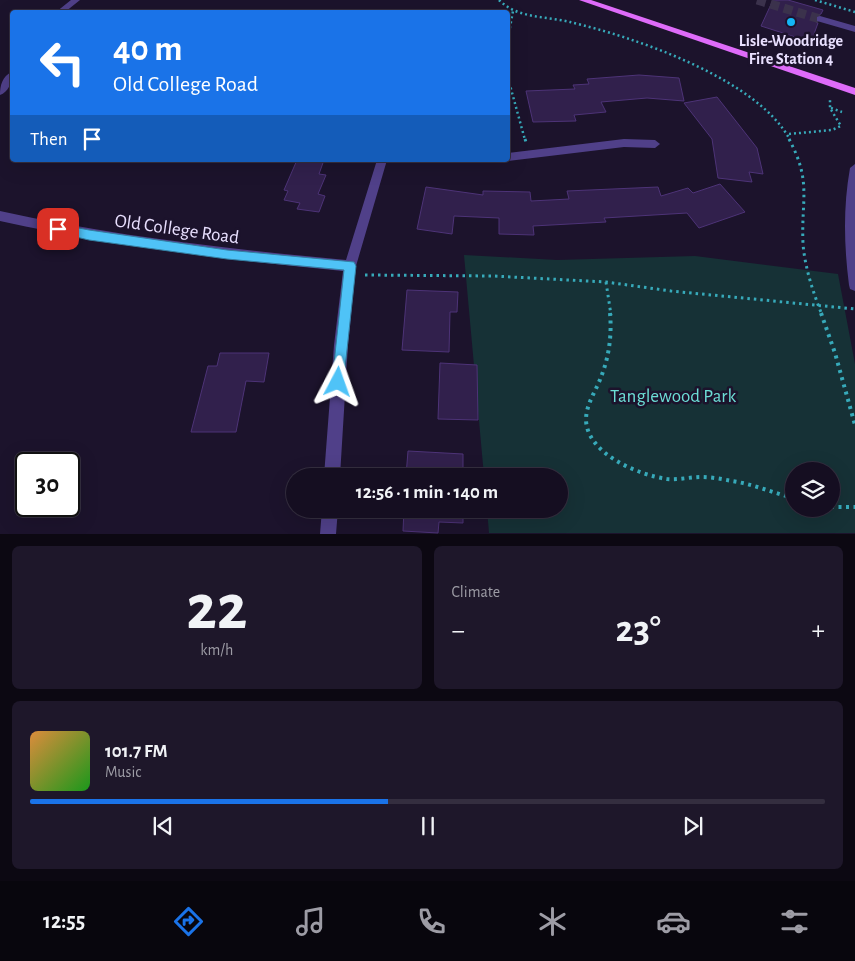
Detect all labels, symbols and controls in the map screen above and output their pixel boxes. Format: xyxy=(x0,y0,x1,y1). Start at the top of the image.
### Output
marker: Lisle-Woodridge Fire Station 4 xyxy=(785,16,797,28)
icon: left xyxy=(30,30,95,95)
text: 40 m xyxy=(113,32,182,67)
place label: Lisle-Woodridge Fire Station 4 xyxy=(739,33,844,67)
text: Old College Road xyxy=(113,73,258,95)
icon: arrive xyxy=(78,125,106,153)
text: Then xyxy=(30,130,68,149)
pin xyxy=(37,208,79,250)
street label: Old College Road xyxy=(113,211,240,248)
icon: arrive xyxy=(44,215,72,243)
position arrow xyxy=(311,355,363,407)
park label: Tanglewood Park xyxy=(610,387,736,406)
speed limit sign: 30 xyxy=(15,452,80,517)
map controls xyxy=(785,462,840,517)
button: layers xyxy=(785,462,840,517)
text: 12:56 · 1 min · 140 m xyxy=(356,483,498,502)
text: 22 xyxy=(186,576,247,641)
text: Climate xyxy=(452,584,500,600)
text: 23° xyxy=(616,611,661,649)
text: − xyxy=(452,617,465,645)
text: + xyxy=(812,617,825,645)
text: km/h xyxy=(200,642,233,658)
text: 101.7 FM xyxy=(105,742,168,761)
text: Music xyxy=(105,764,141,780)
icon: previous xyxy=(149,812,177,840)
icon: pause xyxy=(414,812,442,840)
icon: next xyxy=(679,812,707,840)
icon: directions xyxy=(171,904,206,939)
icon: music xyxy=(293,904,328,939)
icon: phone xyxy=(414,904,449,939)
icon: climate xyxy=(535,904,570,939)
icon: car xyxy=(656,904,691,939)
icon: filters xyxy=(777,904,812,939)
text: 12:55 xyxy=(43,910,85,932)

